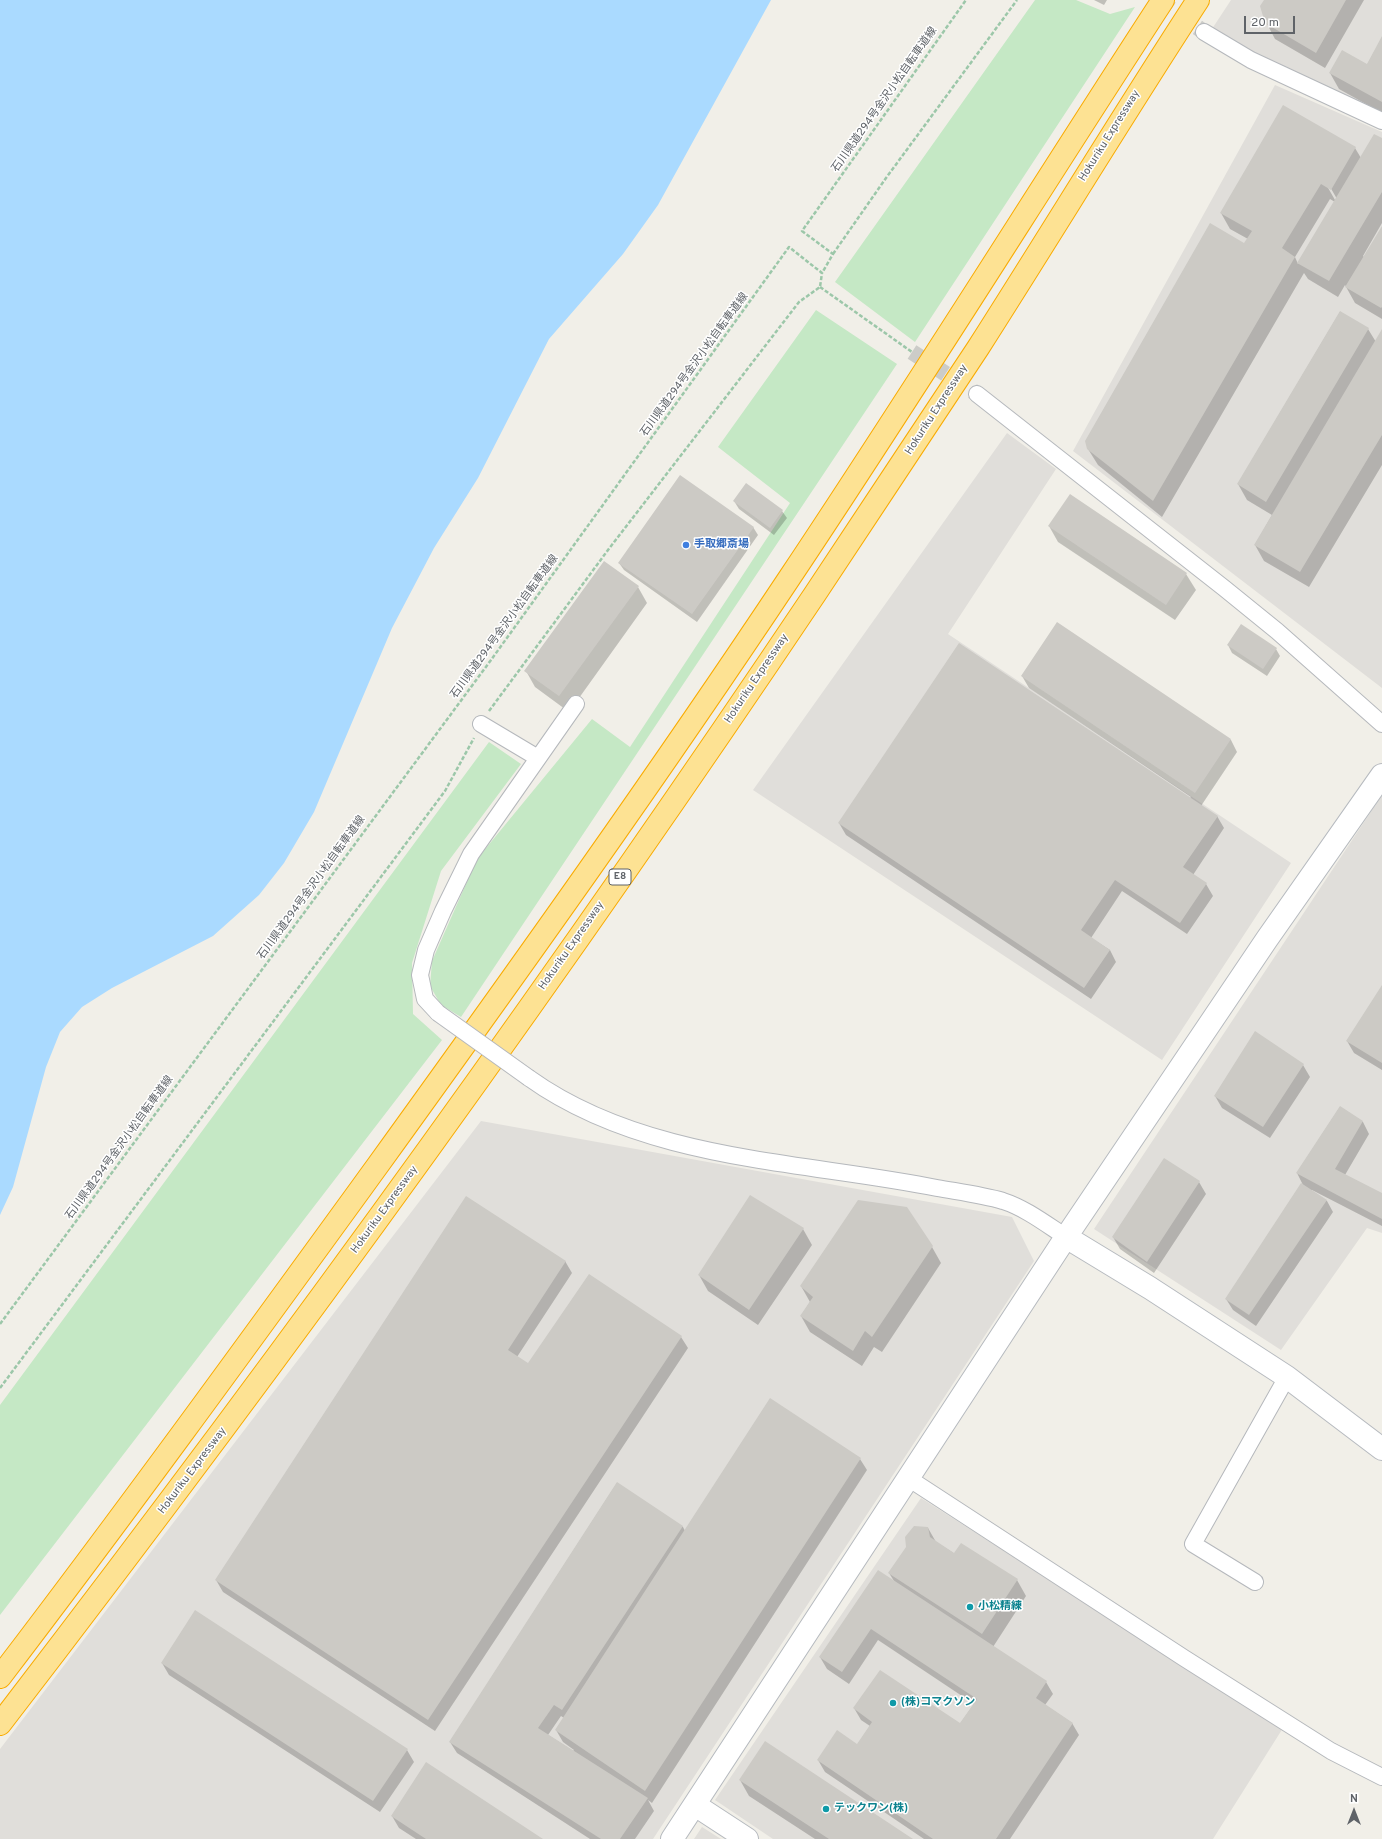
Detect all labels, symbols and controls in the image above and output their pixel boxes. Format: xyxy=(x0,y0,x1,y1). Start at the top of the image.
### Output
scale bar xyxy=(1246,8,1297,34)
text: 20 m xyxy=(1251,15,1279,31)
street label: 石川県道294号金沢小松自転車道線 xyxy=(830,25,940,175)
street label: Hokuriku Expressway xyxy=(1077,88,1143,184)
street label: 石川県道294号金沢小松自転車道線 xyxy=(638,291,752,439)
street label: Hokuriku Expressway xyxy=(903,362,971,458)
place label: 手取郷斎場 xyxy=(694,538,749,552)
marker: 手取郷斎場 xyxy=(681,540,691,550)
street label: 石川県道294号金沢小松自転車道線 xyxy=(448,553,562,701)
street label: Hokuriku Expressway xyxy=(722,632,792,726)
street label: 石川県道294号金沢小松自転車道線 xyxy=(255,814,369,962)
road number: E8 xyxy=(609,869,631,885)
street label: Hokuriku Expressway xyxy=(536,899,608,993)
street label: 石川県道294号金沢小松自転車道線 xyxy=(63,1074,177,1222)
street label: Hokuriku Expressway xyxy=(349,1164,421,1256)
street label: Hokuriku Expressway xyxy=(156,1425,230,1517)
place label: 小松精練 xyxy=(978,1600,1022,1614)
marker: 小松精練 xyxy=(965,1602,975,1612)
place label: (株)コマクソン xyxy=(901,1696,975,1710)
marker: (株)コマクソン xyxy=(888,1698,898,1708)
north arrow xyxy=(1334,1791,1374,1831)
text: N xyxy=(1350,1792,1358,1806)
place label: テックワン(株) xyxy=(834,1802,908,1816)
marker: テックワン(株) xyxy=(821,1804,831,1814)

